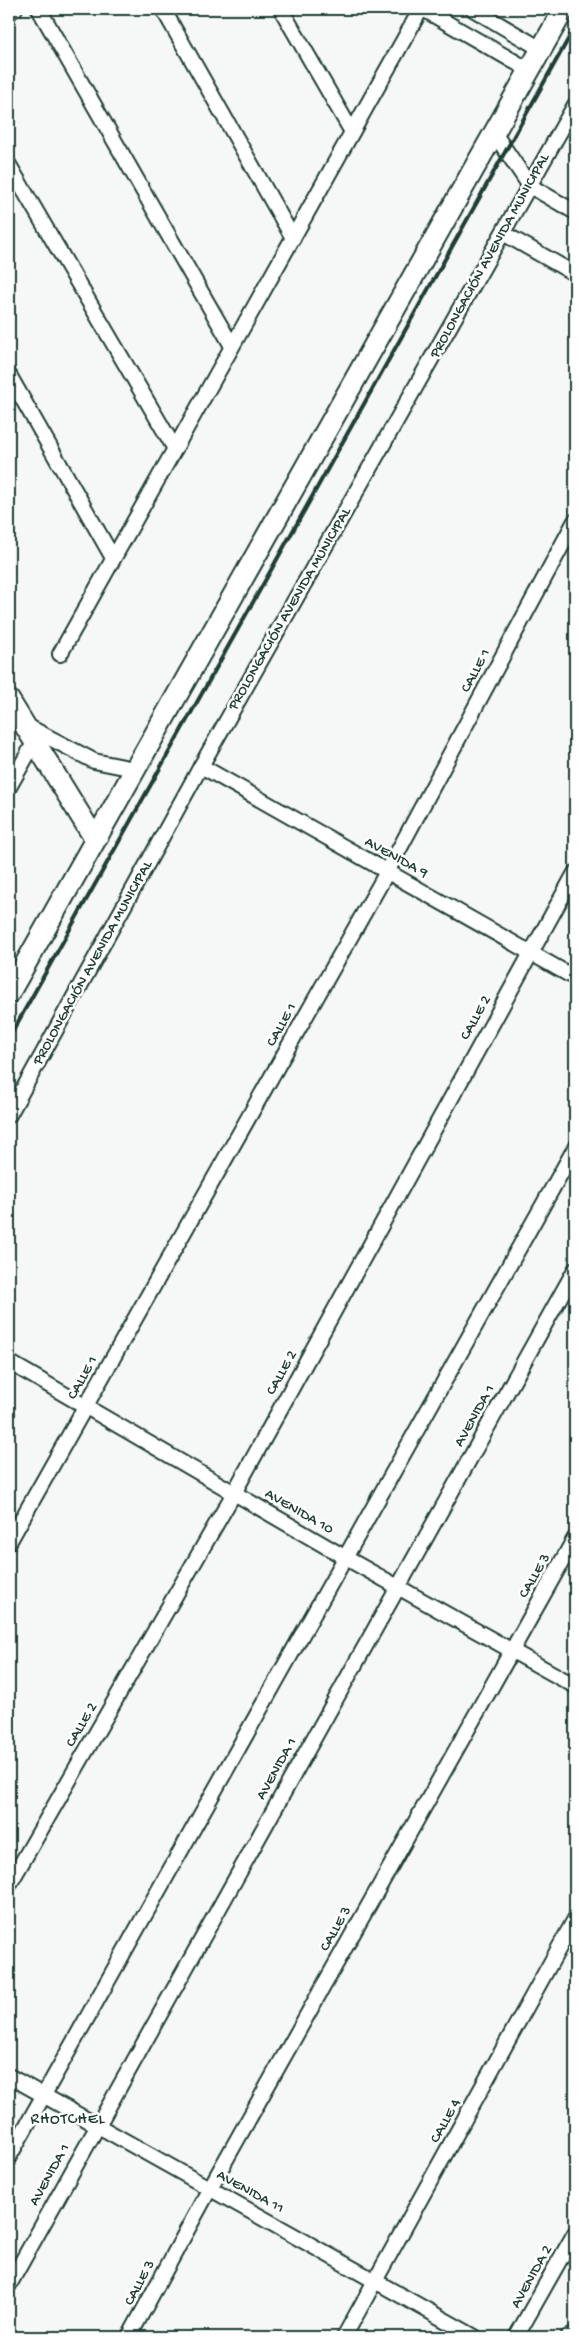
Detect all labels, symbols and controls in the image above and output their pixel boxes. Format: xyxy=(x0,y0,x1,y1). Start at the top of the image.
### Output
street label: PROLONGACIÓN AVENIDA MUNICIPAL xyxy=(426,150,554,362)
street label: PROLONGACIÓN AVENIDA MUNICIPAL xyxy=(224,504,356,714)
street label: CALLE 1 xyxy=(457,646,495,696)
street label: AVENIDA 9 xyxy=(361,833,431,883)
street label: PROLONGACIÓN AVENIDA MUNICIPAL xyxy=(29,857,157,1069)
street label: CALLE 2 xyxy=(456,993,496,1043)
street label: CALLE 1 xyxy=(263,1000,301,1050)
street label: CALLE 2 xyxy=(262,1348,302,1398)
street label: CALLE 1 xyxy=(64,1353,102,1403)
street label: AVENIDA 1 xyxy=(451,1382,499,1450)
street label: AVENIDA 10 xyxy=(261,1485,337,1539)
street label: CALLE 3 xyxy=(515,1550,555,1602)
street label: CALLE 2 xyxy=(62,1700,102,1750)
street label: AVENIDA 1 xyxy=(253,1735,301,1803)
street label: CALLE 3 xyxy=(316,1903,356,1955)
street label: CALLE 4 xyxy=(427,2096,465,2146)
district label: RHOTCHEL xyxy=(31,2111,106,2130)
street label: AVENIDA 1 xyxy=(26,2141,74,2209)
street label: AVENIDA 11 xyxy=(213,2166,287,2218)
street label: AVENIDA 2 xyxy=(507,2242,557,2312)
street label: CALLE 3 xyxy=(121,2257,159,2309)

